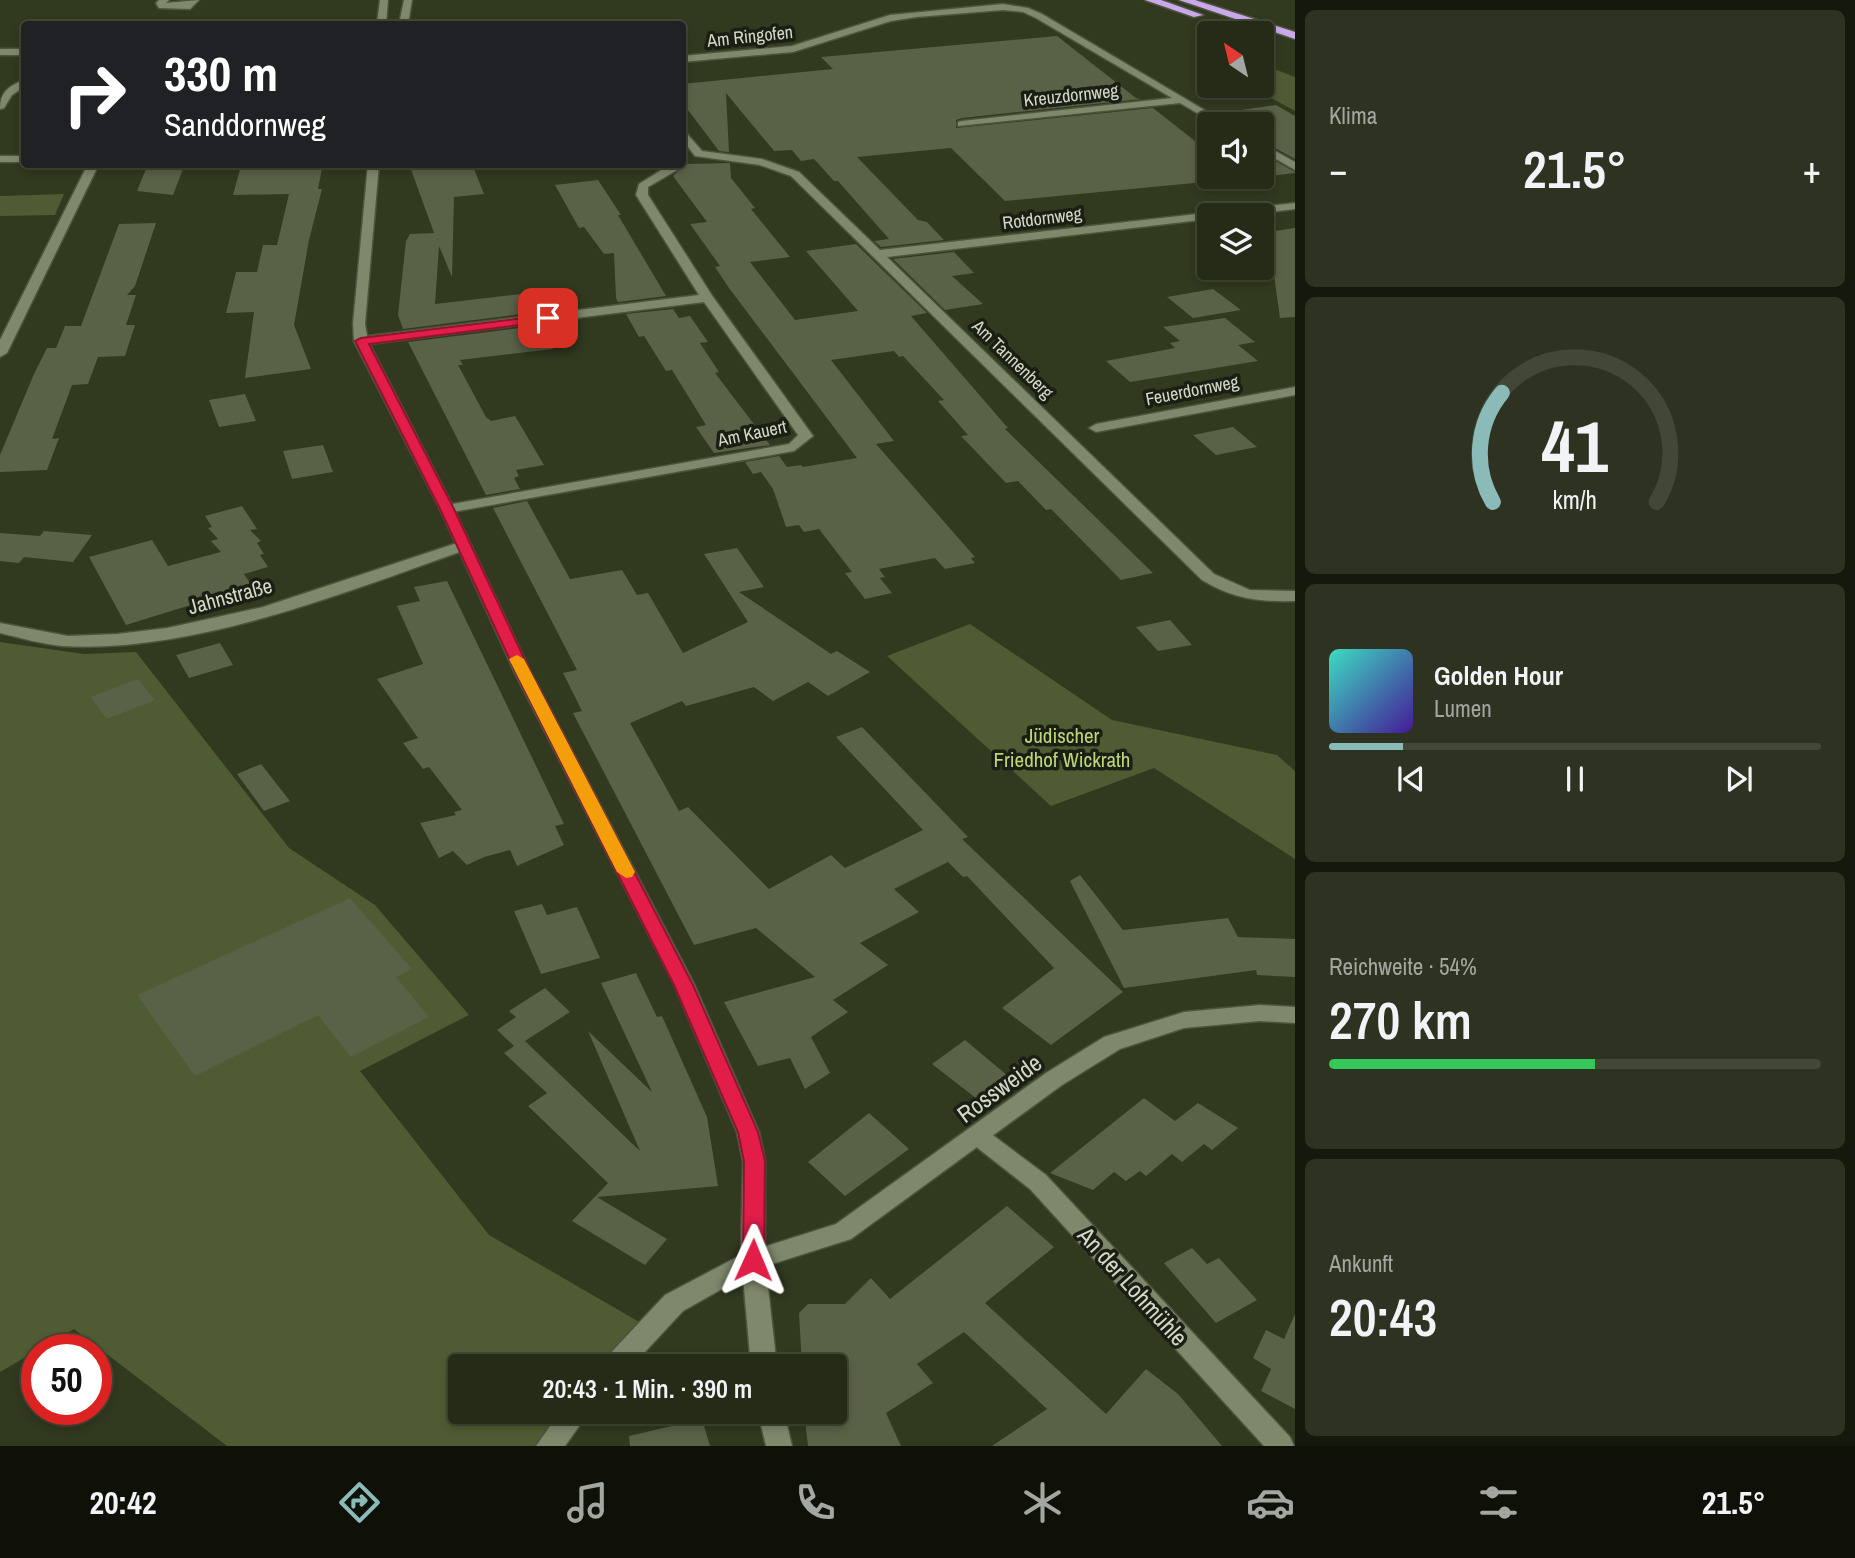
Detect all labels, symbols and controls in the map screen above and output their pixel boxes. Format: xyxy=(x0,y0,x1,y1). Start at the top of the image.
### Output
street label: Am Ringofen xyxy=(705,19,794,53)
north arrow xyxy=(1197,21,1274,98)
map controls xyxy=(1197,21,1274,280)
text: 330 m xyxy=(164,40,278,106)
icon: right xyxy=(49,49,140,140)
street label: Kreuzdornweg xyxy=(1022,78,1120,112)
text: Klima xyxy=(1329,100,1377,131)
text: Sanddornweg xyxy=(164,103,326,146)
button: sound xyxy=(1197,112,1274,189)
text: 21.5° xyxy=(1523,134,1627,204)
text: − xyxy=(1329,144,1347,195)
text: + xyxy=(1803,144,1821,195)
street label: Rotdornweg xyxy=(1001,201,1084,235)
button: layers xyxy=(1197,203,1274,280)
pin xyxy=(518,288,578,348)
icon: arrive xyxy=(529,299,567,337)
street label: Am Tannenberg xyxy=(966,313,1060,405)
street label: Feuerdornweg xyxy=(1143,369,1242,411)
text: 41 xyxy=(1542,397,1609,495)
street label: Am Kauert xyxy=(714,414,789,453)
text: km/h xyxy=(1553,483,1597,517)
street label: Jahnstraße xyxy=(185,571,275,621)
text: Golden Hour xyxy=(1434,658,1563,693)
text: Lumen xyxy=(1434,693,1492,724)
park label: Jüdischer Friedhof Wickrath xyxy=(994,721,1130,774)
icon: previous xyxy=(1392,760,1430,798)
icon: pause xyxy=(1556,760,1594,798)
icon: next xyxy=(1720,760,1758,798)
text: Reichweite · 54% xyxy=(1329,951,1477,982)
text: 270 km xyxy=(1329,985,1472,1055)
street label: Rossweide xyxy=(950,1046,1048,1130)
street label: An der Lohmühle xyxy=(1070,1219,1195,1352)
position arrow xyxy=(716,1223,790,1297)
text: Ankunft xyxy=(1329,1248,1393,1279)
text: 20:43 xyxy=(1329,1282,1437,1352)
speed limit sign: 50 xyxy=(21,1334,112,1425)
text: 20:43 · 1 Min. · 390 m xyxy=(543,1371,752,1406)
icon: directions xyxy=(335,1478,384,1527)
icon: music xyxy=(563,1478,612,1527)
icon: phone xyxy=(791,1478,840,1527)
icon: climate xyxy=(1018,1478,1067,1527)
icon: car xyxy=(1246,1478,1295,1527)
icon: filters xyxy=(1474,1478,1523,1527)
text: 20:42 xyxy=(89,1481,156,1524)
text: 21.5° xyxy=(1702,1481,1766,1524)

